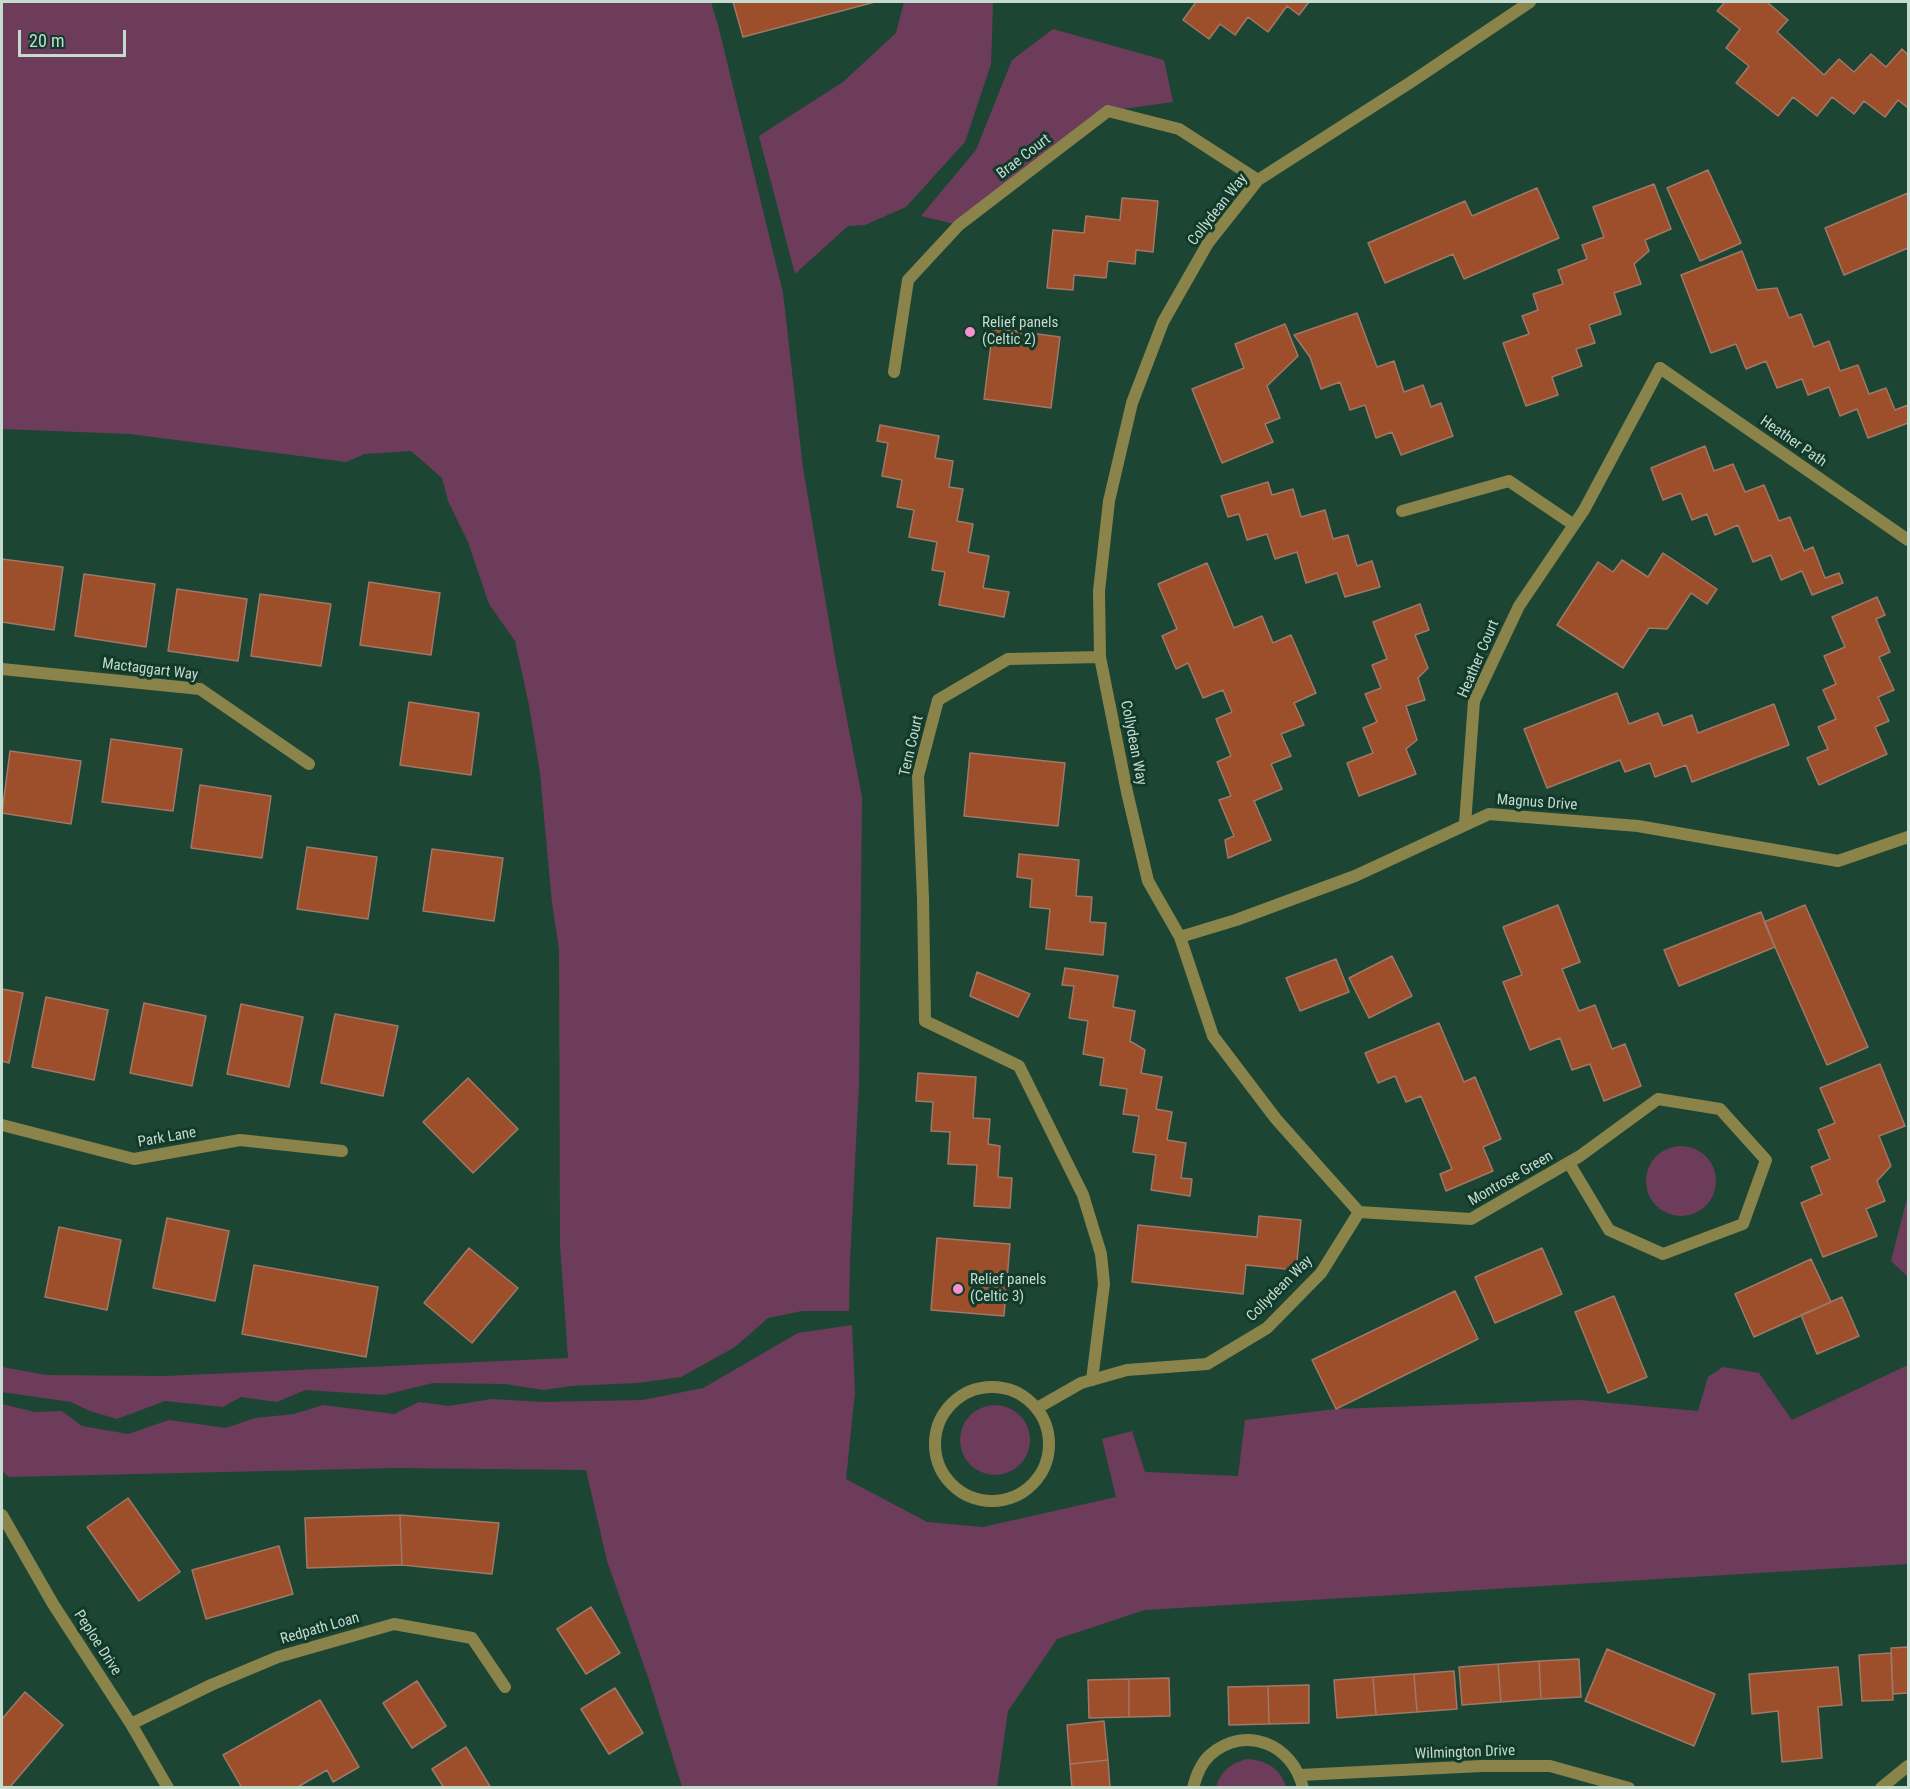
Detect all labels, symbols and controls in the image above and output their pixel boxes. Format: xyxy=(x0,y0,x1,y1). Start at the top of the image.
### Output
scale bar xyxy=(21,18,129,56)
text: 20 m xyxy=(29,30,64,51)
street label: Brae Court xyxy=(994,131,1054,183)
street label: Collydean Way xyxy=(1184,171,1252,249)
place label: Relief panels (Celtic 2) xyxy=(982,314,1058,349)
marker: Relief panels (Celtic 2) xyxy=(963,325,977,339)
street label: Heather Path xyxy=(1756,412,1830,472)
street label: Heather Court xyxy=(1455,617,1503,701)
street label: Mactaggart Way xyxy=(101,655,199,685)
street label: Collydean Way xyxy=(1116,699,1150,787)
street label: Tern Court xyxy=(896,714,928,778)
street label: Magnus Drive xyxy=(1496,791,1578,815)
street label: Park Lane xyxy=(136,1124,198,1152)
street label: Montrose Green xyxy=(1466,1148,1556,1210)
street label: Collydean Way xyxy=(1243,1252,1317,1326)
place label: Relief panels (Celtic 3) xyxy=(970,1271,1046,1306)
marker: Relief panels (Celtic 3) xyxy=(951,1282,965,1296)
street label: Peploe Drive xyxy=(69,1607,125,1679)
street label: Redpath Loan xyxy=(278,1609,362,1649)
street label: Wilmington Drive xyxy=(1415,1742,1515,1764)

